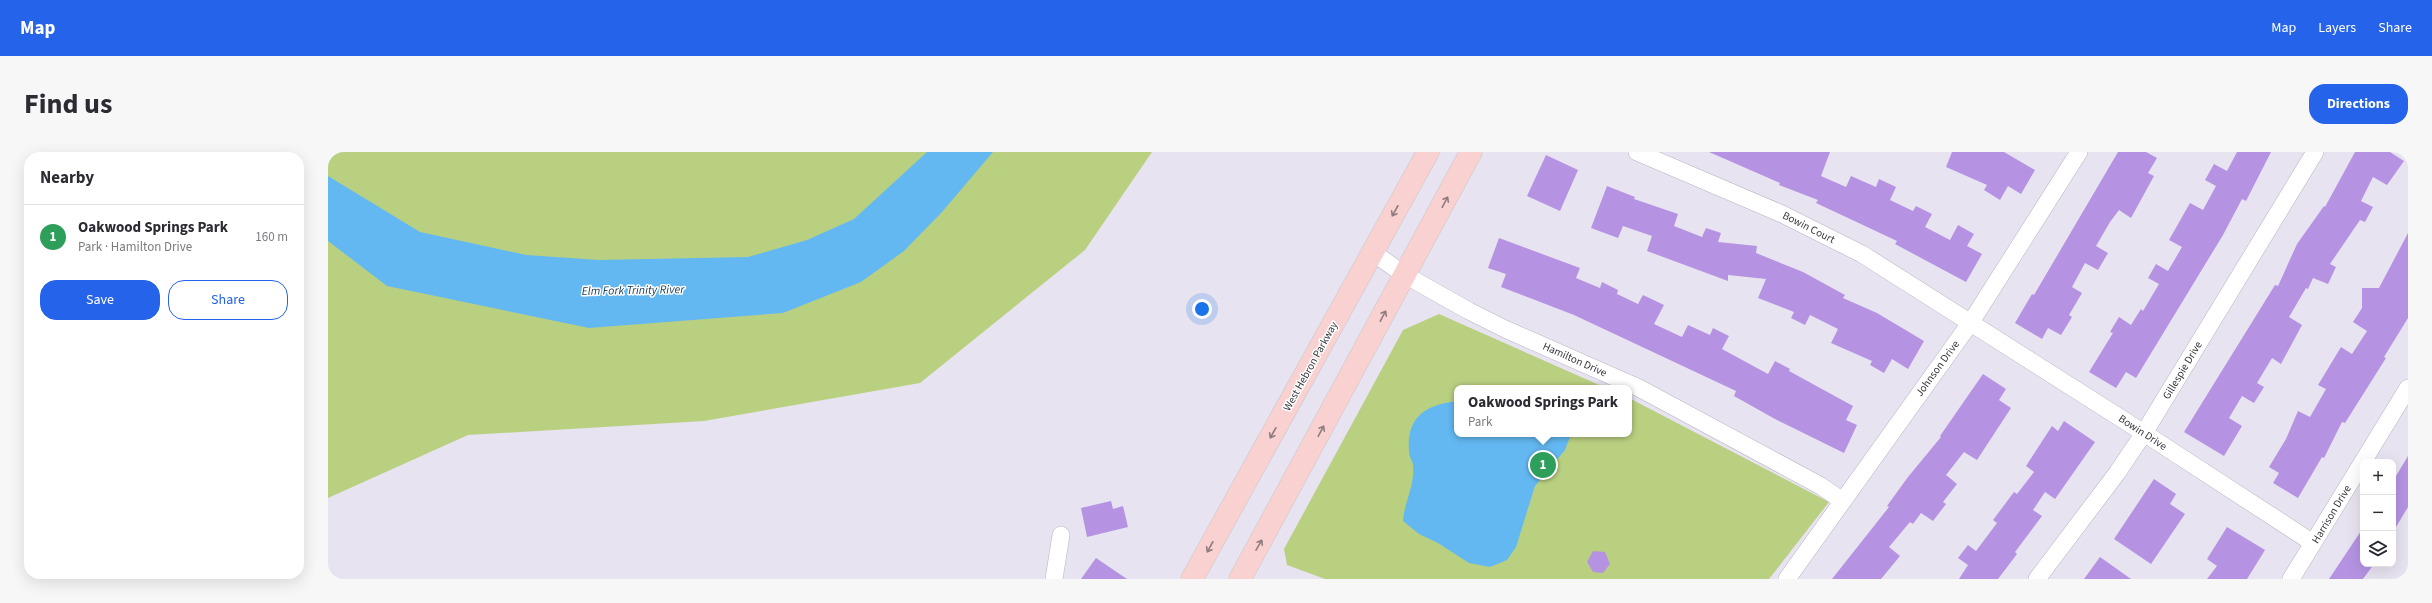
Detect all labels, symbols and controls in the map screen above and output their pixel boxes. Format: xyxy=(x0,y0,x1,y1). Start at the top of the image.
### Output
text: Map xyxy=(20,15,55,42)
text: Map xyxy=(2271,18,2296,38)
text: Layers xyxy=(2318,18,2356,38)
text: Share xyxy=(2378,18,2412,38)
text: Find us xyxy=(24,84,112,124)
button: Directions xyxy=(2309,84,2408,124)
text: Nearby xyxy=(40,166,94,190)
one-way arrow xyxy=(1442,197,1449,209)
one-way arrow xyxy=(1391,205,1399,217)
street label: Bowin Court xyxy=(1780,208,1838,247)
text: Oakwood Springs Park xyxy=(78,217,228,238)
text: 1 xyxy=(50,228,56,246)
text: 160 m xyxy=(255,228,288,246)
text: Park · Hamilton Drive xyxy=(78,238,192,256)
button: Save xyxy=(40,280,160,320)
button: Share xyxy=(168,280,288,320)
water label: Elm Fork Trinity River xyxy=(582,281,685,300)
your location xyxy=(1192,299,1212,319)
one-way arrow xyxy=(1380,311,1387,323)
street label: West Hebron Parkway xyxy=(1280,319,1341,414)
street label: Johnson Drive xyxy=(1912,337,1963,399)
street label: Gillespie Drive xyxy=(2159,338,2206,402)
street label: Hamilton Drive xyxy=(1540,339,1610,381)
popup xyxy=(1454,385,1632,437)
text: Oakwood Springs Park xyxy=(1468,392,1618,413)
street label: Bowin Drive xyxy=(2116,411,2170,454)
text: Park xyxy=(1468,413,1492,431)
one-way arrow xyxy=(1318,425,1325,437)
one-way arrow xyxy=(1268,427,1276,439)
pin: 1 xyxy=(1530,450,1556,480)
map controls xyxy=(2360,459,2396,567)
button: + xyxy=(2360,459,2396,495)
street label: Harrison Drive xyxy=(2308,482,2355,546)
button: − xyxy=(2360,495,2396,531)
button: layers xyxy=(2360,531,2396,567)
one-way arrow xyxy=(1256,539,1264,551)
one-way arrow xyxy=(1205,541,1213,553)

